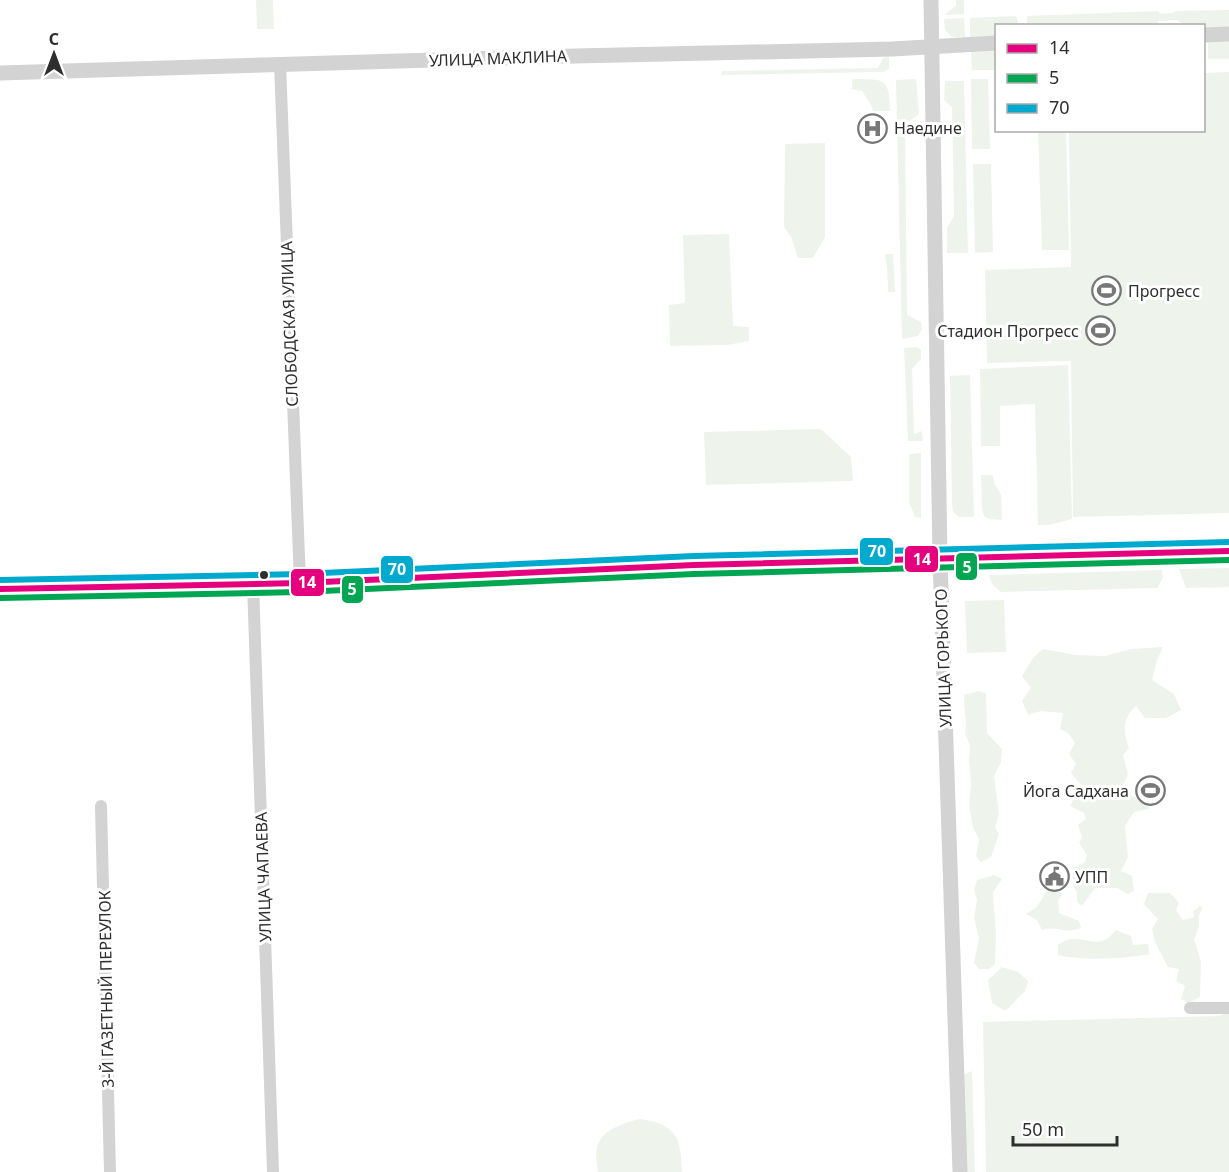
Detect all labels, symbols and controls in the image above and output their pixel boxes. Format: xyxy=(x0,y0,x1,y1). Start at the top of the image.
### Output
north arrow xyxy=(24,24,84,84)
legend xyxy=(995,24,1205,132)
text: С xyxy=(49,28,59,50)
text: 14 xyxy=(1049,35,1070,59)
street label: УЛИЦА МАКЛИНА xyxy=(429,45,568,71)
text: 5 xyxy=(1049,65,1059,89)
text: 70 xyxy=(1049,95,1070,119)
hospital icon: Наедине xyxy=(857,112,889,144)
place label: Наедине xyxy=(894,117,962,139)
street label: СЛОБОДСКАЯ УЛИЦА xyxy=(275,240,303,407)
sports icon: Прогресс xyxy=(1091,275,1123,307)
place label: Прогресс xyxy=(1128,280,1200,302)
sports icon: Стадион Прогресс xyxy=(1084,315,1116,347)
place label: Стадион Прогресс xyxy=(937,320,1079,342)
line badge: 70 xyxy=(859,537,894,566)
text: 70 xyxy=(868,540,886,562)
line badge: 14 xyxy=(904,545,939,573)
text: 14 xyxy=(913,548,931,570)
line badge: 5 xyxy=(955,552,978,581)
line badge: 70 xyxy=(380,555,414,584)
text: 5 xyxy=(962,556,972,578)
text: 70 xyxy=(388,558,406,580)
line badge: 14 xyxy=(290,568,325,597)
unlabelled marker xyxy=(258,569,270,581)
text: 14 xyxy=(298,571,316,593)
line badge: 5 xyxy=(341,575,364,604)
text: 5 xyxy=(347,578,357,600)
street label: УЛИЦА ГОРЬКОГО xyxy=(930,588,956,728)
sports icon: Йога Садхана xyxy=(1134,775,1166,807)
place label: Йога Садхана xyxy=(1023,780,1129,802)
street label: УЛИЦА ЧАПАЕВА xyxy=(250,811,276,943)
public building icon: УПП xyxy=(1038,861,1070,893)
place label: УПП xyxy=(1075,866,1108,888)
street label: 3-Й ГАЗЕТНЫЙ ПЕРЕУЛОК xyxy=(93,890,119,1088)
scale bar xyxy=(1013,1109,1116,1147)
text: 50 m xyxy=(1022,1117,1064,1141)

